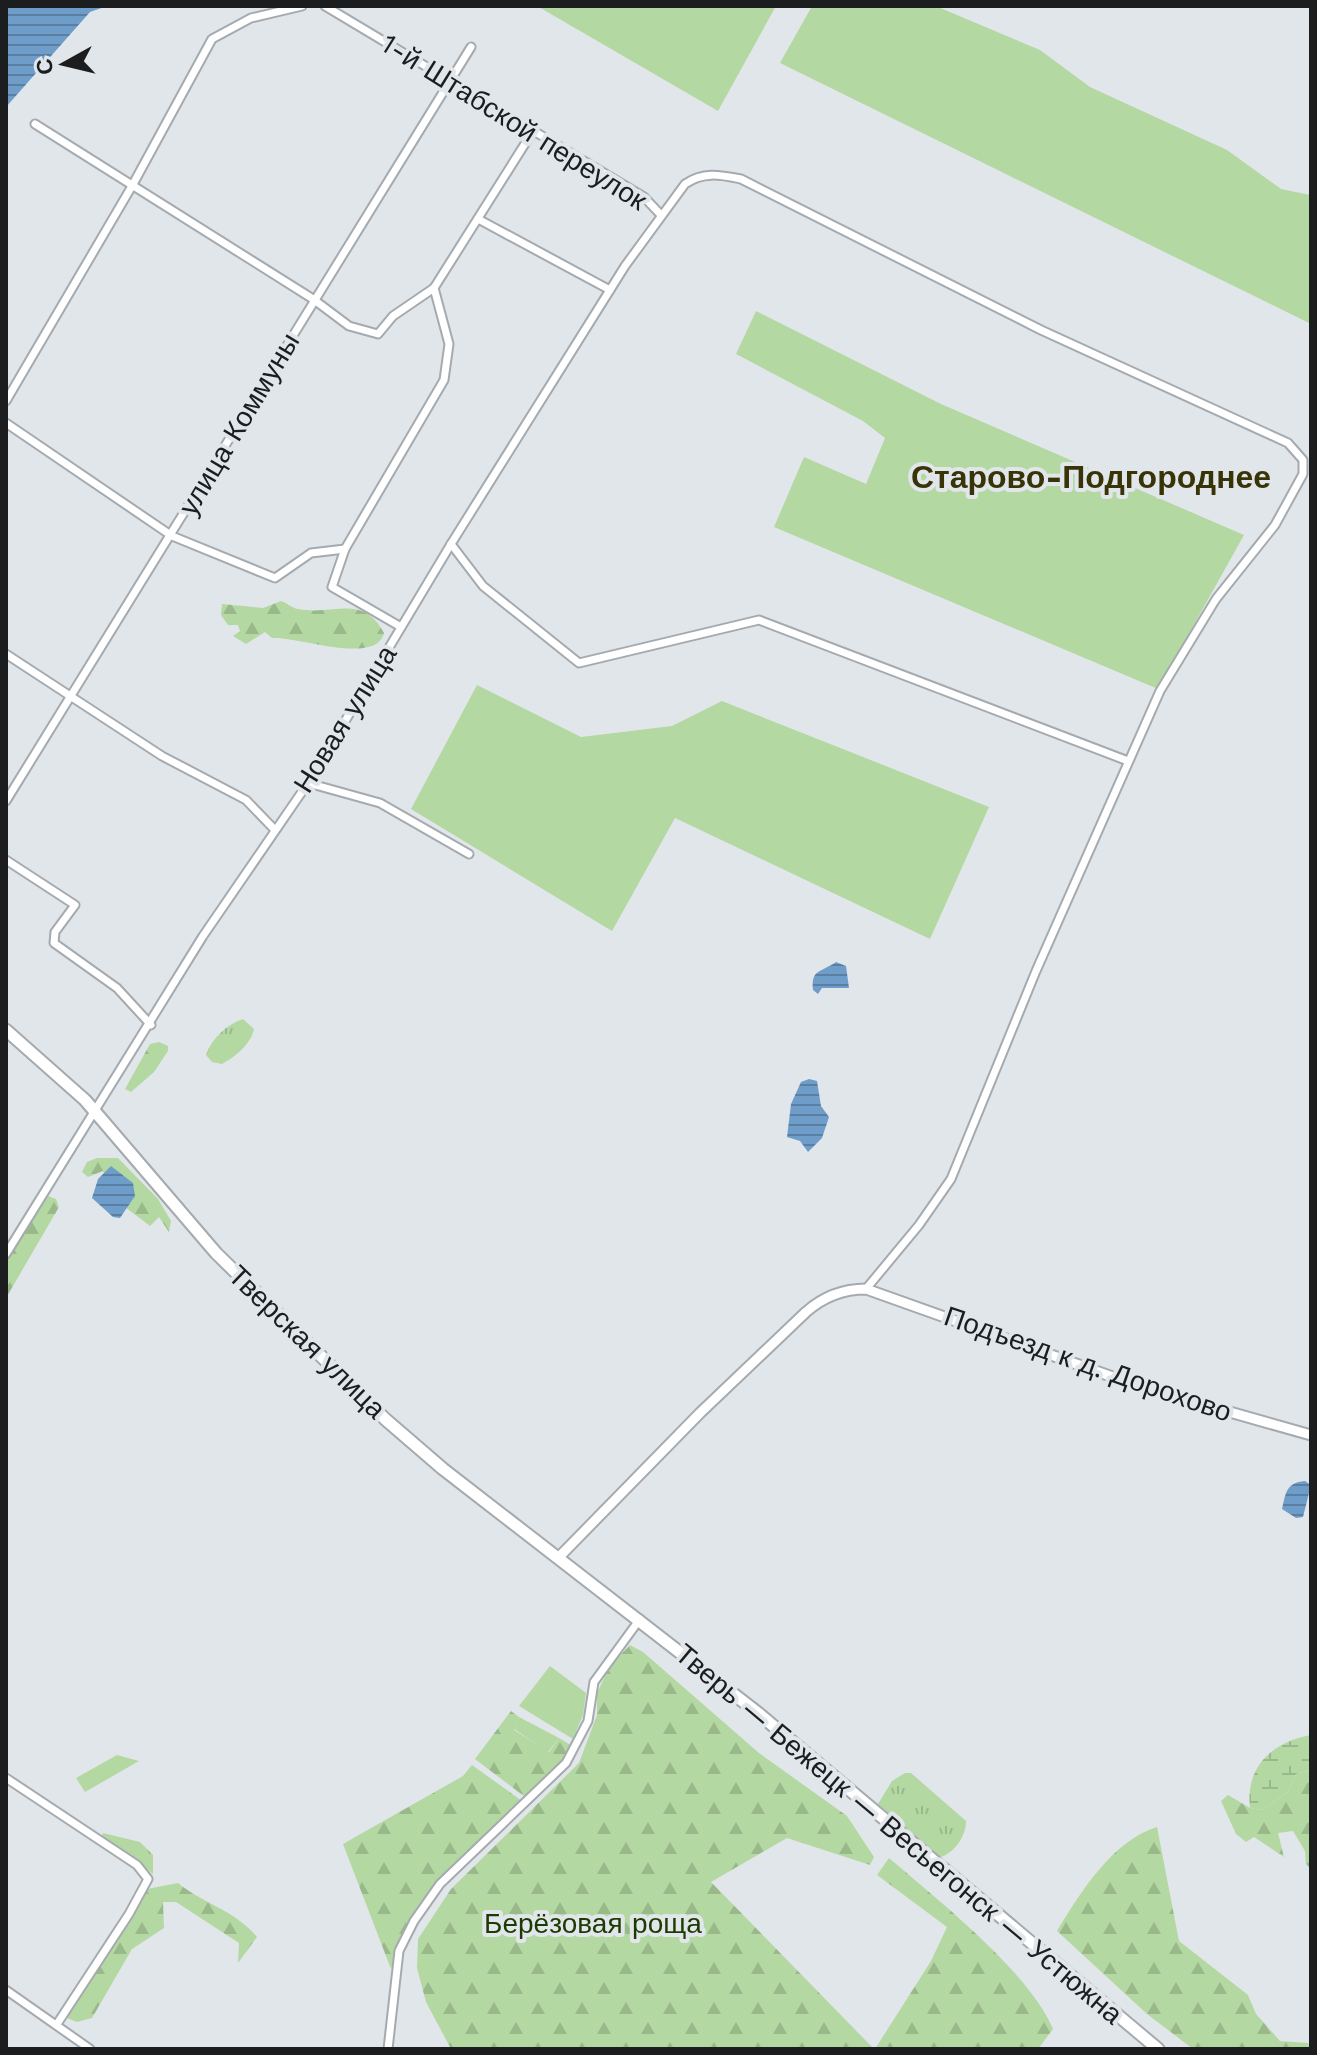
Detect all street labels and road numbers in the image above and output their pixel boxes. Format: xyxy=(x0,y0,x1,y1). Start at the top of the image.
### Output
street label: 1-й Штабской переулок xyxy=(375,27,653,218)
street label: улица Коммуны xyxy=(172,327,306,521)
street label: Новая улица xyxy=(287,639,404,799)
street label: Тверская улица xyxy=(222,1259,393,1426)
street label: Подъезд к д. Дорохово xyxy=(940,1299,1236,1429)
street label: Тверь — Бежецк — Весьегонск — Устюжна xyxy=(669,1637,1130,2031)

